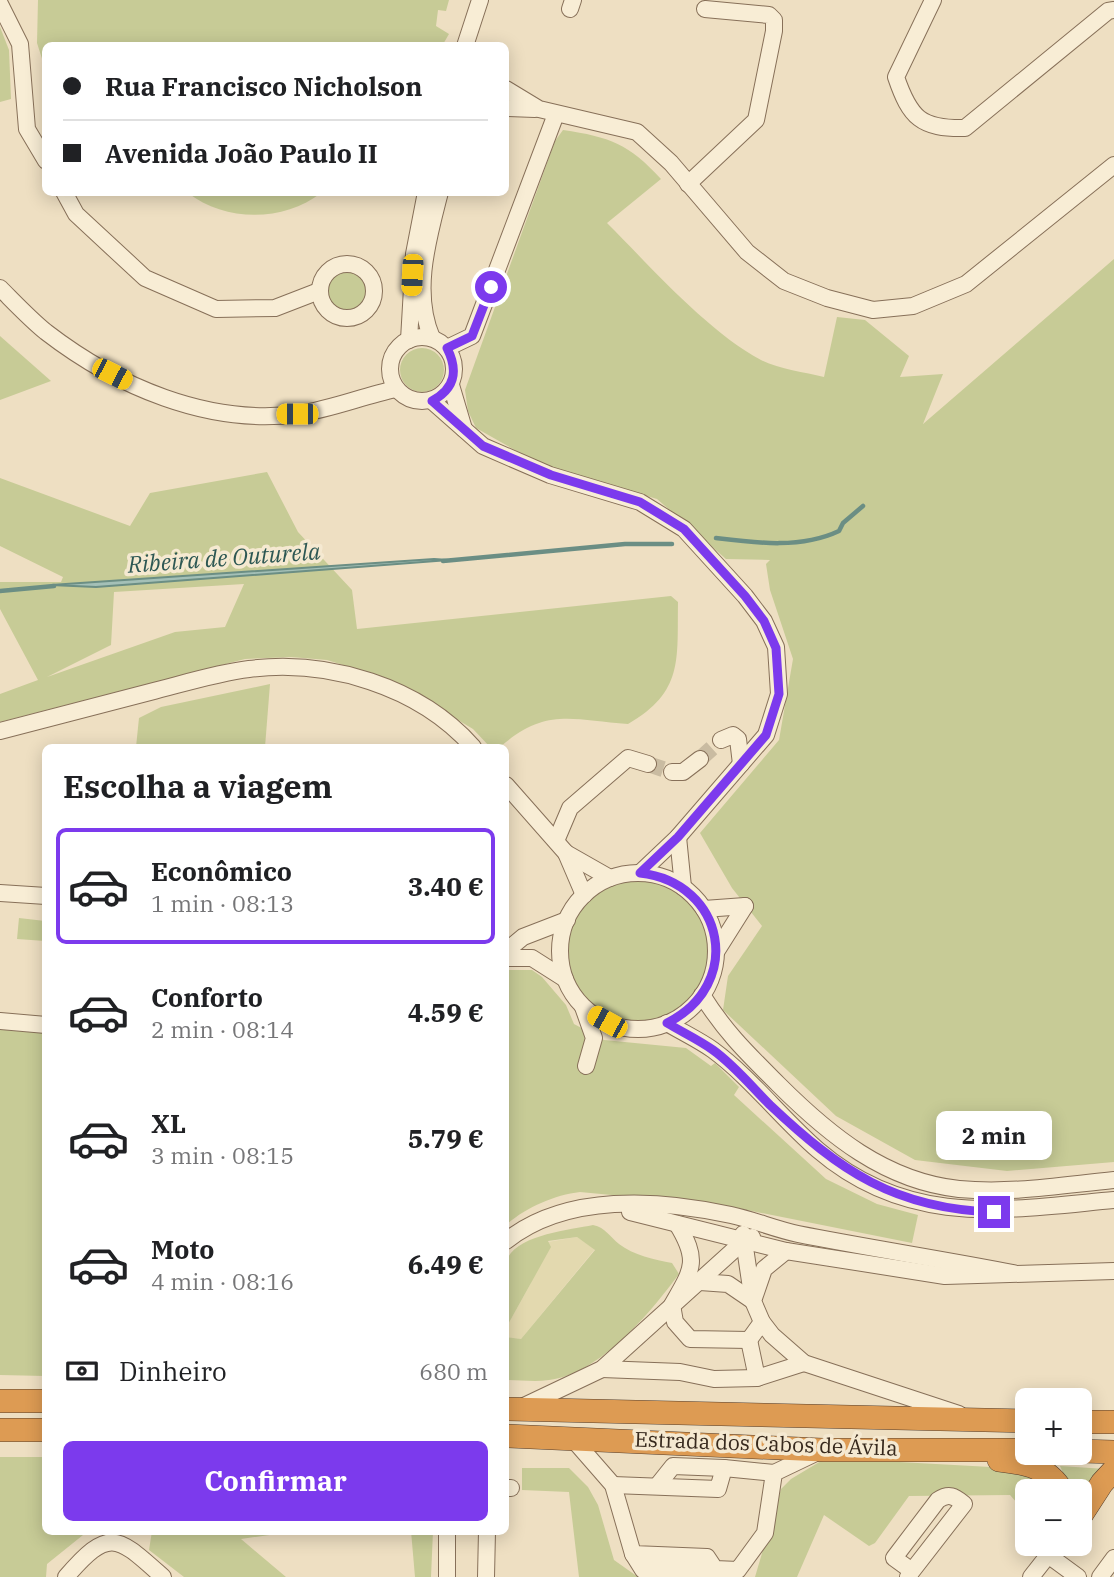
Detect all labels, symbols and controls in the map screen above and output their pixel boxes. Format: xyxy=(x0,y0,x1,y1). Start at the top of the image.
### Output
text: Rua Francisco Nicholson xyxy=(105,69,422,103)
text: Avenida João Paulo II xyxy=(105,136,378,170)
car xyxy=(401,253,424,297)
route start xyxy=(475,271,507,303)
car xyxy=(89,355,136,393)
car xyxy=(277,404,319,425)
water label: Ribeira de Outurela xyxy=(126,535,322,579)
text: Escolha a viagem xyxy=(63,765,333,807)
text: Econômico xyxy=(151,854,292,888)
icon: car xyxy=(67,855,130,918)
text: 3.40 € xyxy=(408,869,484,903)
text: 1 min · 08:13 xyxy=(151,888,294,918)
text: Conforto xyxy=(151,980,263,1014)
icon: car xyxy=(67,981,130,1044)
text: 4.59 € xyxy=(408,995,484,1029)
car xyxy=(584,1003,631,1041)
text: 2 min · 08:14 xyxy=(151,1014,294,1044)
text: XL xyxy=(151,1106,186,1140)
icon: car xyxy=(67,1107,130,1170)
callout: 2 min xyxy=(936,1110,1052,1160)
text: 2 min xyxy=(962,1120,1026,1150)
text: 5.79 € xyxy=(408,1121,484,1155)
text: 3 min · 08:15 xyxy=(151,1140,294,1170)
route end xyxy=(978,1196,1010,1228)
text: Moto xyxy=(151,1232,214,1266)
icon: car xyxy=(67,1233,130,1296)
text: 6.49 € xyxy=(408,1247,484,1281)
text: 4 min · 08:16 xyxy=(151,1266,294,1296)
icon: cash xyxy=(63,1352,101,1390)
text: Dinheiro xyxy=(119,1354,227,1388)
text: 680 m xyxy=(419,1356,488,1386)
map controls xyxy=(1015,1388,1092,1556)
button: + xyxy=(1015,1388,1092,1465)
street label: Estrada dos Cabos de Ávila xyxy=(634,1424,898,1462)
button: Confirmar xyxy=(63,1441,488,1521)
button: − xyxy=(1015,1479,1092,1556)

